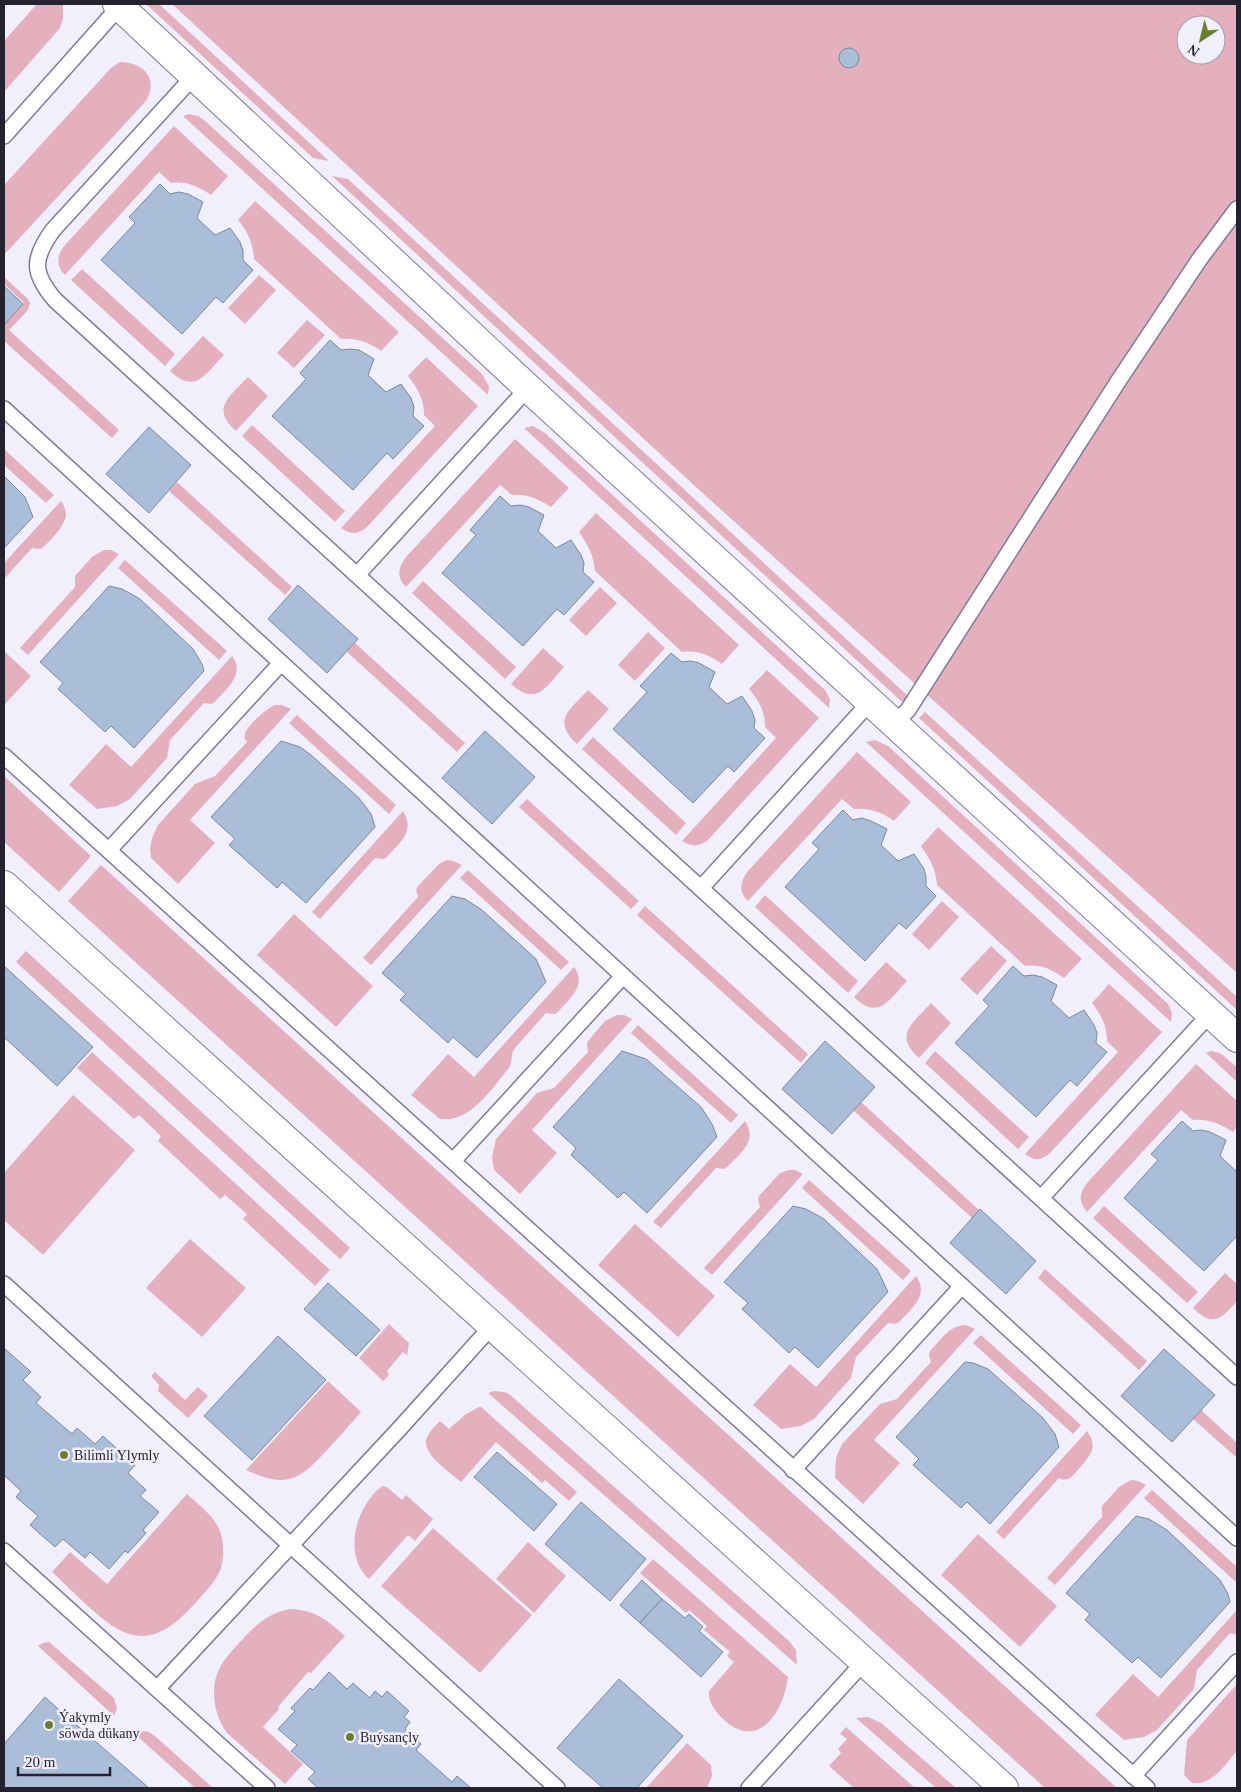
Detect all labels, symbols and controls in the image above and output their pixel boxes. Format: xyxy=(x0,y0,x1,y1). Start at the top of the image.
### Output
north arrow xyxy=(1176,15,1226,65)
text: N xyxy=(1185,41,1202,59)
place label: Bilimli Ylymly xyxy=(74,1448,159,1463)
marker: Bilimli Ylymly xyxy=(58,1449,70,1461)
place label: Ýakymly söwda dükany xyxy=(59,1709,140,1741)
marker: Ýakymly söwda dükany xyxy=(43,1719,55,1731)
place label: Buýsançly xyxy=(360,1730,419,1745)
marker: Buýsançly xyxy=(344,1731,356,1743)
scale bar xyxy=(18,1744,110,1776)
text: 20 m xyxy=(25,1754,56,1770)

